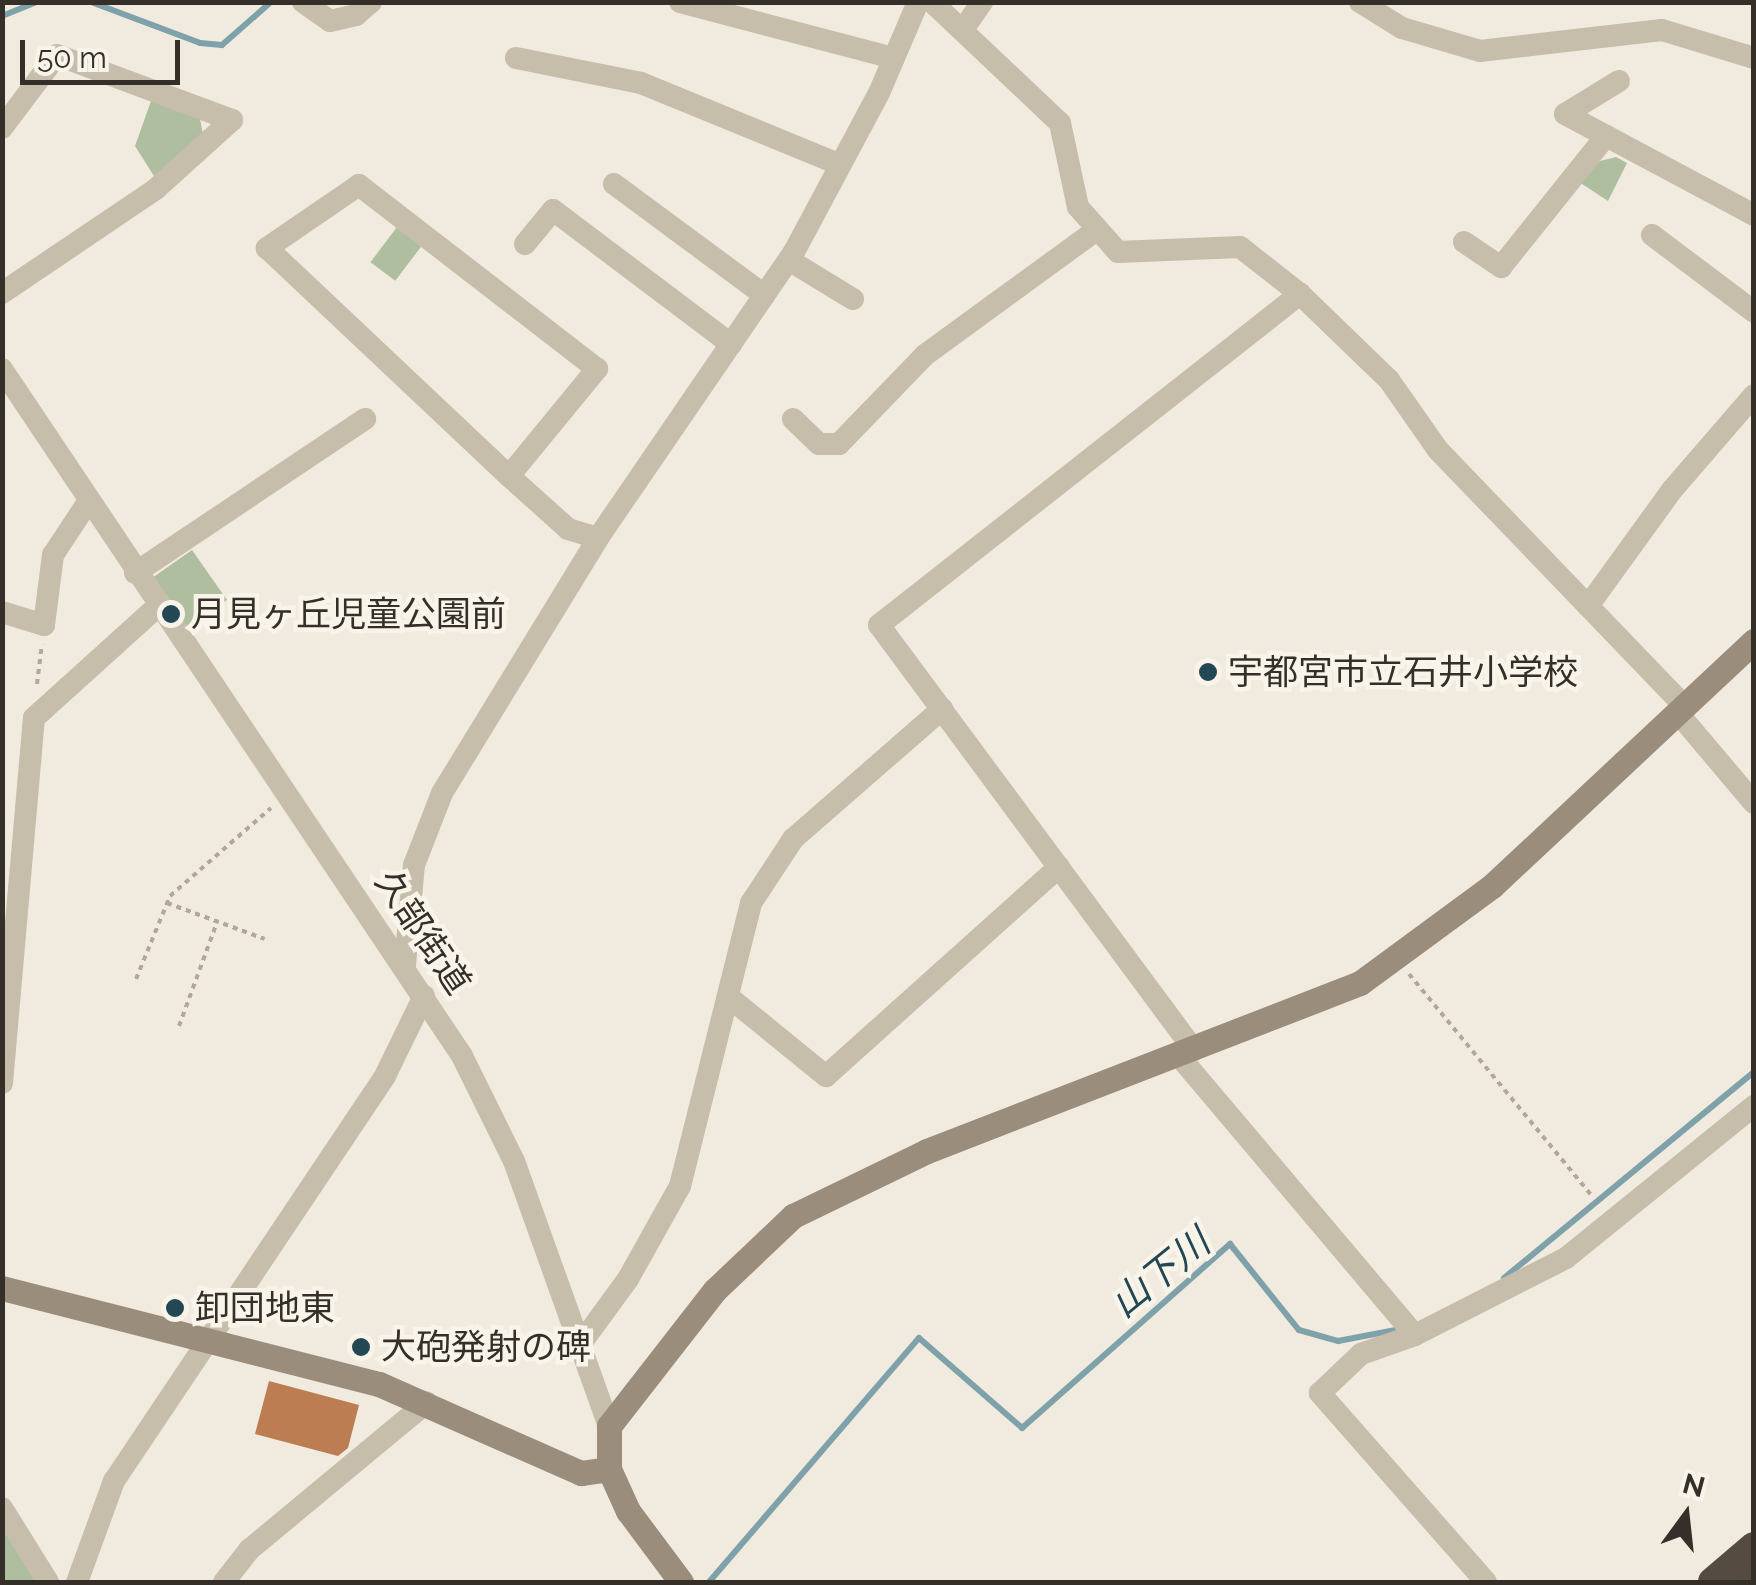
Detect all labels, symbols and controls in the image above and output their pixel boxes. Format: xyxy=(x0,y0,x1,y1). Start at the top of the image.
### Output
scale bar xyxy=(25,20,185,82)
text: 50 m xyxy=(37,40,107,75)
place label: 月見ヶ丘児童公園前 xyxy=(191,593,506,635)
marker: 月見ヶ丘児童公園前 xyxy=(160,603,182,625)
place label: 宇都宮市立石井小学校 xyxy=(1228,651,1578,693)
marker: 宇都宮市立石井小学校 xyxy=(1197,661,1219,683)
street label: 久部街道 xyxy=(366,862,480,1002)
water label: 山下川 xyxy=(1101,1219,1219,1327)
place label: 卸団地東 xyxy=(195,1287,335,1329)
marker: 卸団地東 xyxy=(164,1297,186,1319)
place label: 大砲発射の碑 xyxy=(381,1326,591,1368)
marker: 大砲発射の碑 xyxy=(350,1336,372,1358)
north arrow xyxy=(1636,1465,1736,1565)
text: N xyxy=(1679,1467,1708,1504)

